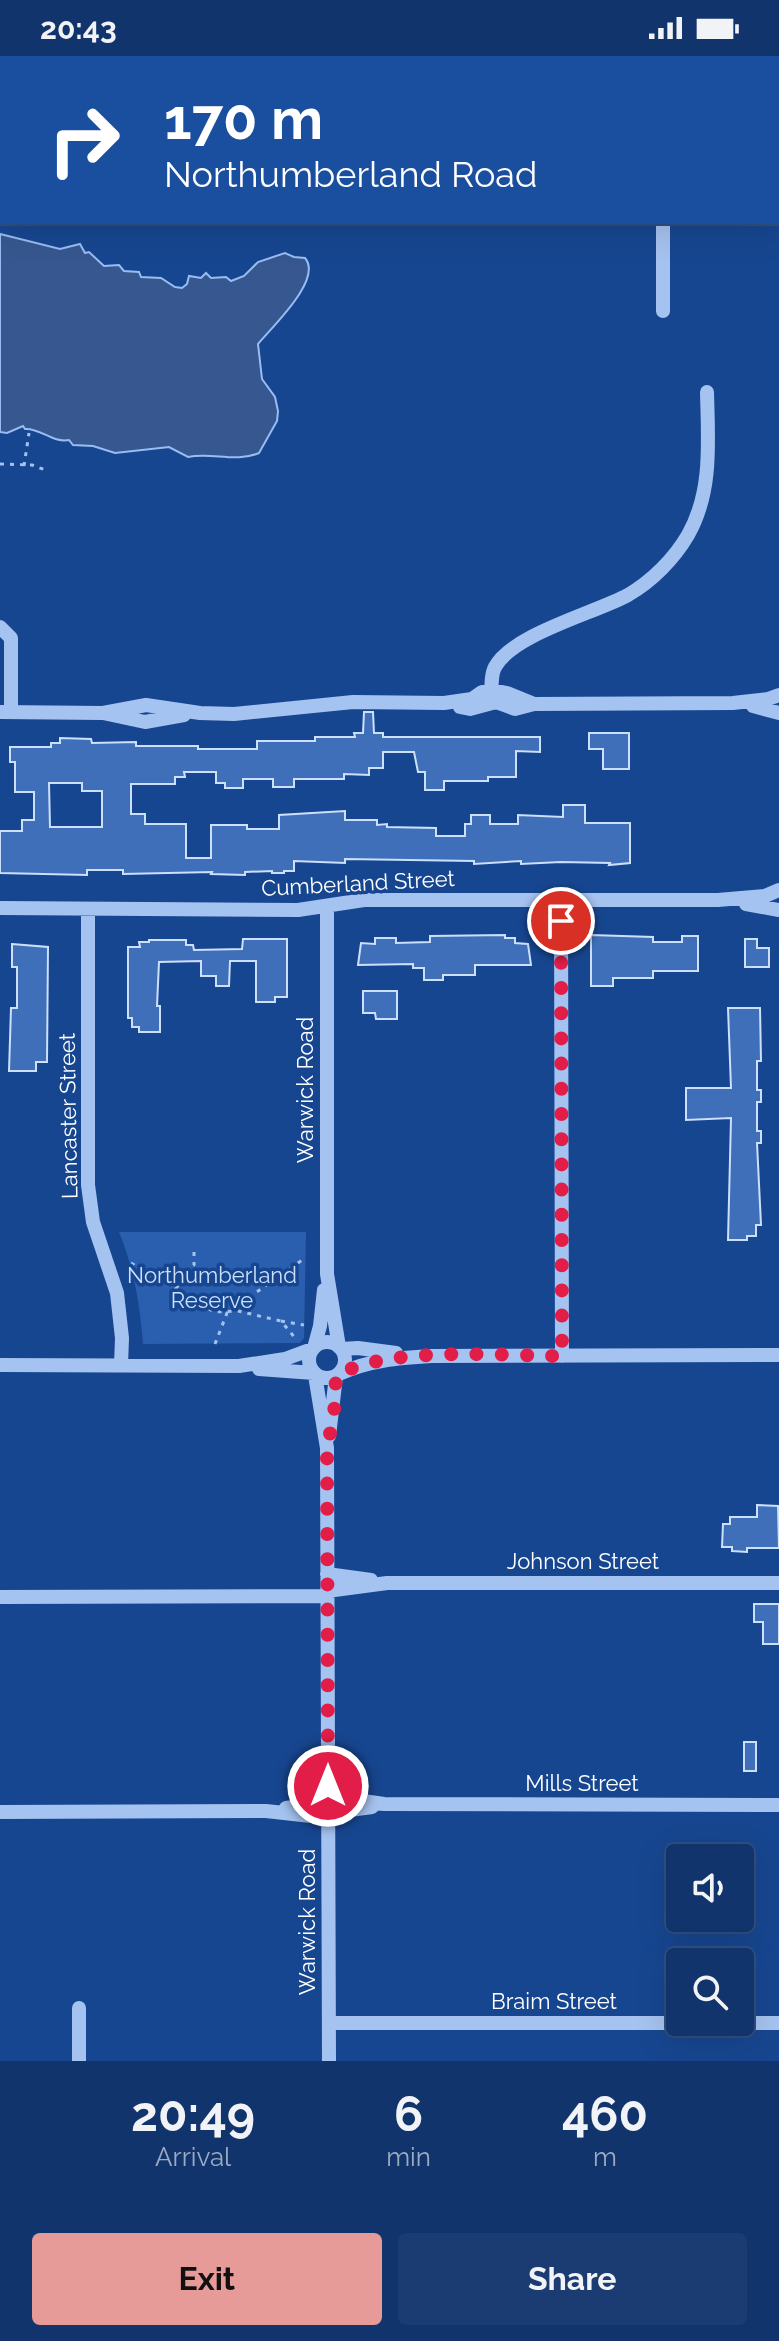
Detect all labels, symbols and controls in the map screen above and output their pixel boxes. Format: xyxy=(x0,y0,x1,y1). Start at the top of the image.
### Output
text: 20:43 xyxy=(40,11,117,46)
text: 170 m xyxy=(164,86,323,152)
icon: right xyxy=(32,88,136,192)
text: Northumberland Road xyxy=(164,153,537,195)
street label: Cumberland Street xyxy=(261,865,456,901)
pin xyxy=(527,887,595,955)
icon: arrive xyxy=(539,899,583,943)
street label: Warwick Road xyxy=(292,1017,318,1163)
street label: Lancaster Street xyxy=(54,1032,82,1199)
park label: Northumberland Reserve xyxy=(127,1262,297,1313)
street label: Johnson Street xyxy=(507,1548,660,1574)
position arrow xyxy=(286,1744,370,1828)
street label: Mills Street xyxy=(525,1770,639,1796)
map controls xyxy=(666,1844,754,2036)
button: sound xyxy=(666,1844,754,1932)
street label: Warwick Road xyxy=(294,1849,320,1995)
button: search xyxy=(666,1948,754,2036)
street label: Braim Street xyxy=(491,1988,618,2014)
text: 20:49 xyxy=(131,2086,255,2142)
text: 6 xyxy=(394,2086,423,2142)
text: 460 xyxy=(562,2086,648,2142)
text: Arrival xyxy=(155,2142,231,2172)
text: min xyxy=(386,2142,431,2172)
text: m xyxy=(593,2142,617,2172)
button: Exit xyxy=(32,2233,382,2325)
button: Share xyxy=(398,2233,747,2325)

